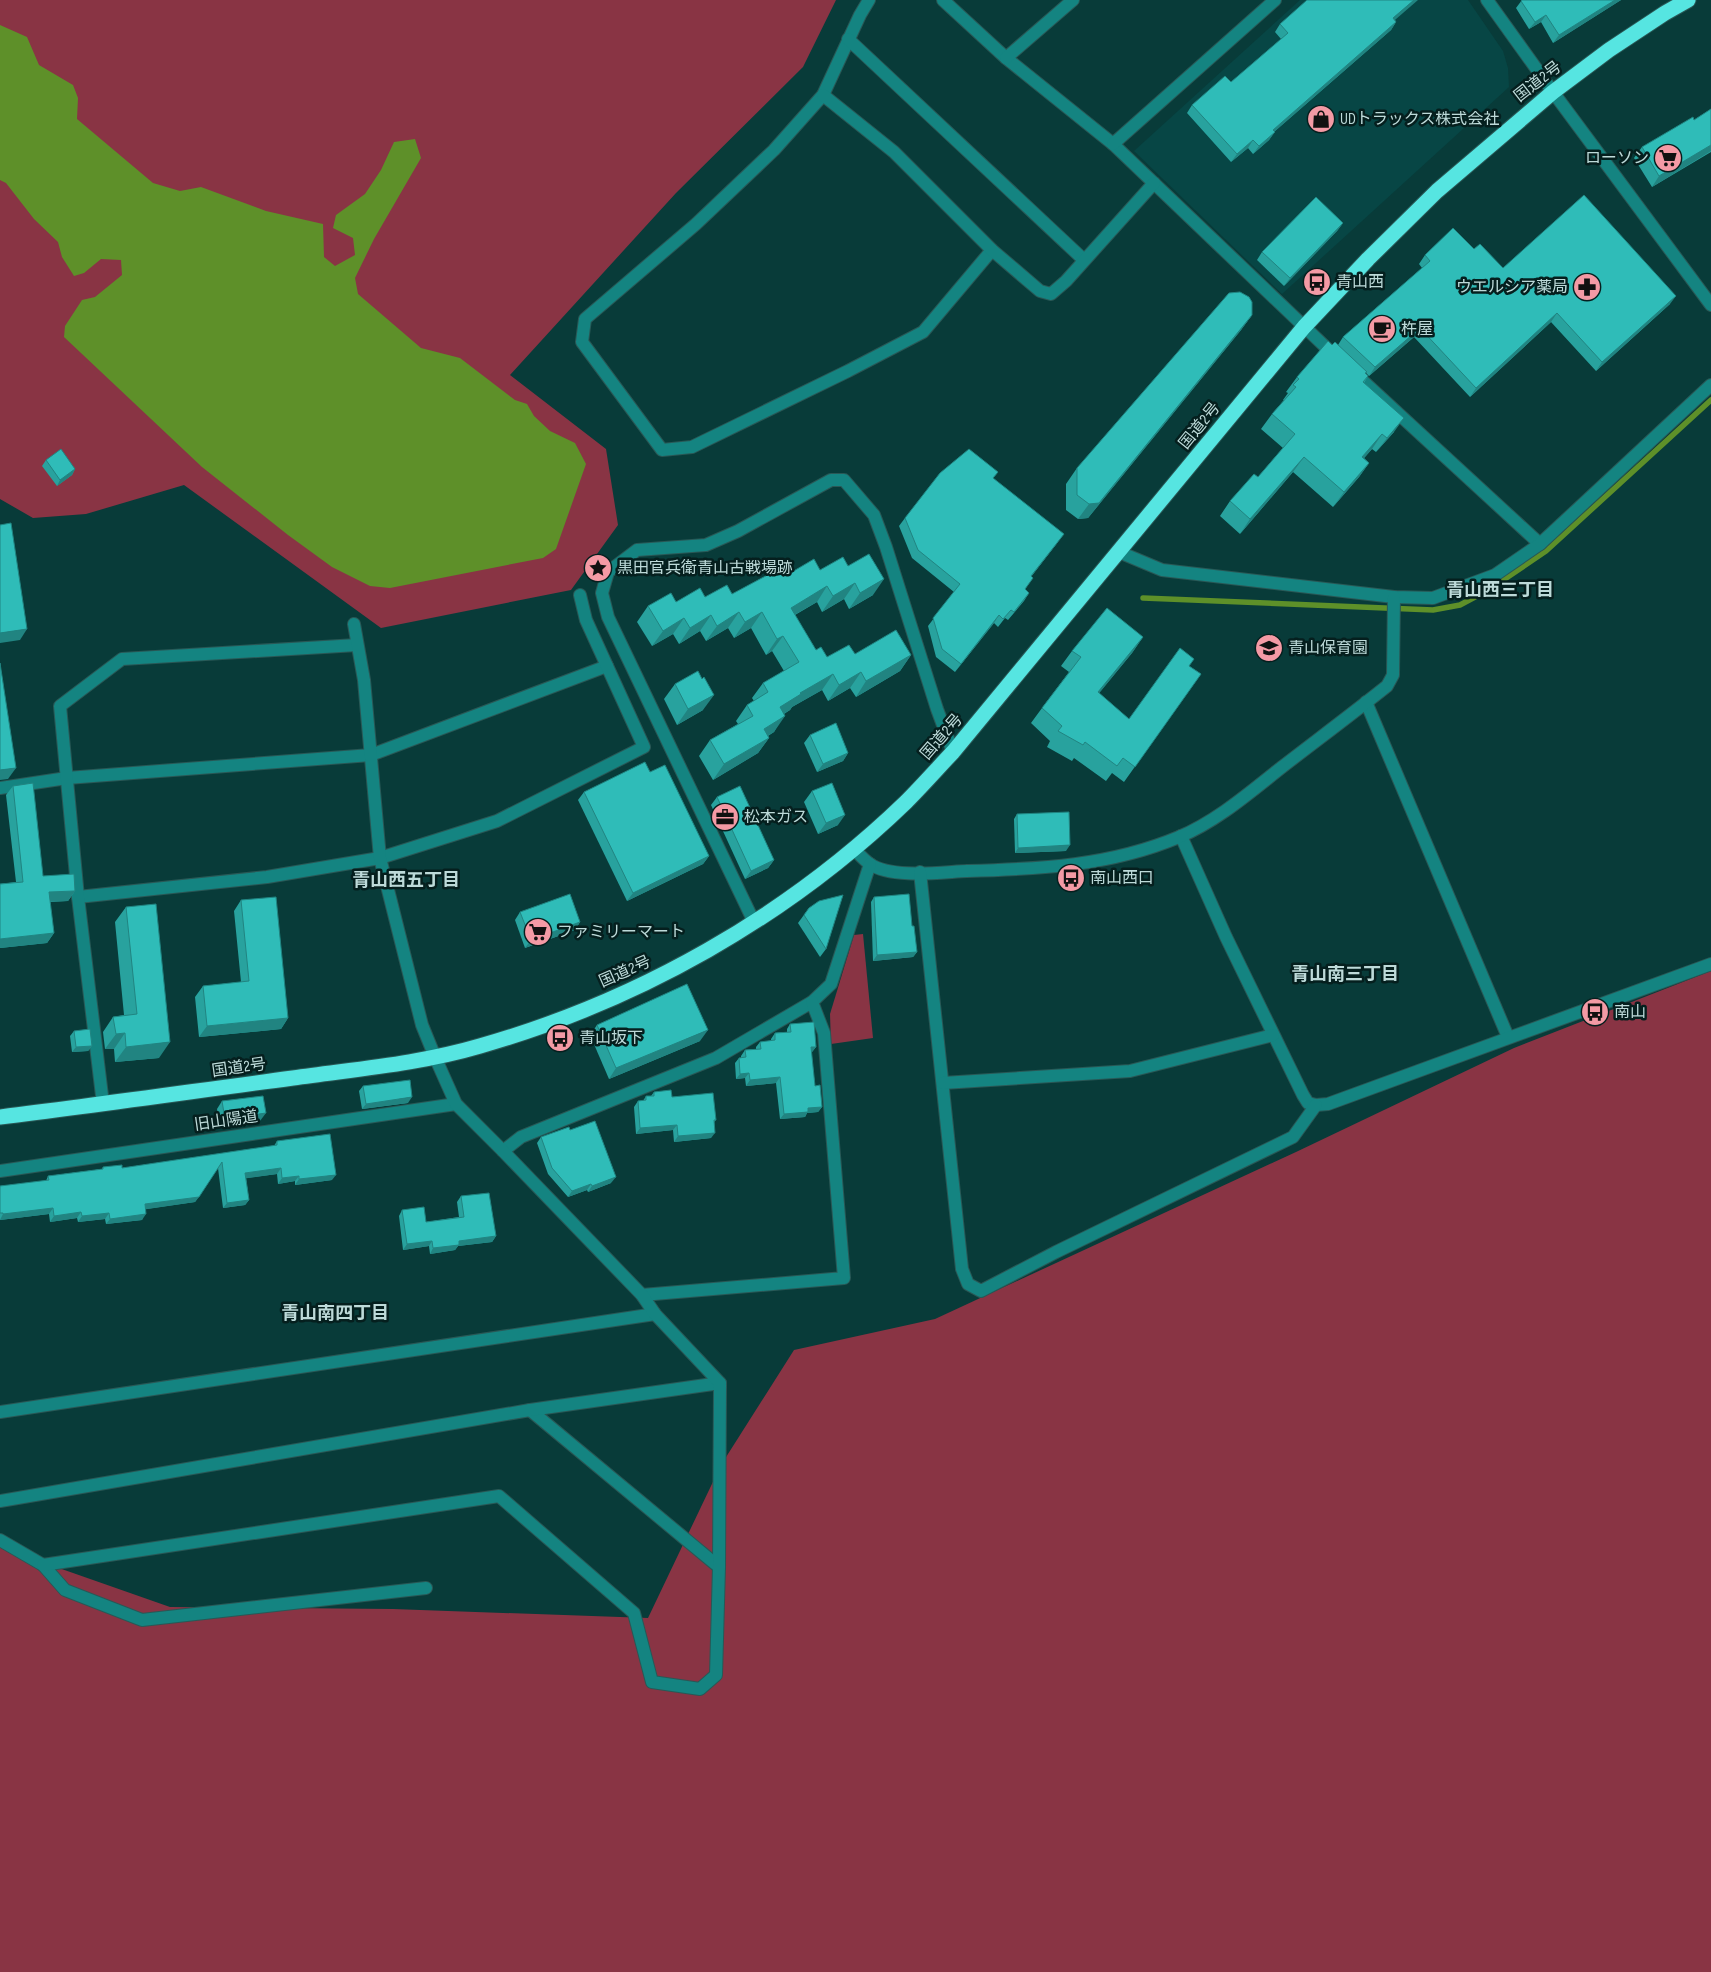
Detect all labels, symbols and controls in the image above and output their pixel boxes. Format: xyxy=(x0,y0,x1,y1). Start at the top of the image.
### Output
street label: 国道2号 xyxy=(1511,58,1565,106)
shop icon: UDトラックス株式会社 xyxy=(1306,104,1336,134)
place label: UDトラックス株式会社 xyxy=(1340,110,1499,129)
supermarket icon: ローソン xyxy=(1653,143,1683,173)
place label: ローソン xyxy=(1585,149,1649,168)
bus stop icon: 青山西 xyxy=(1302,267,1332,297)
pharmacy icon: ウエルシア薬局 xyxy=(1572,272,1602,302)
place label: 青山西 xyxy=(1336,273,1384,292)
place label: ウエルシア薬局 xyxy=(1456,278,1568,297)
cafe icon: 杵屋 xyxy=(1367,314,1397,344)
place label: 杵屋 xyxy=(1401,320,1433,339)
street label: 国道2号 xyxy=(1175,399,1225,453)
place icon: 黒田官兵衛青山古戦場跡 xyxy=(583,553,613,583)
place label: 黒田官兵衛青山古戦場跡 xyxy=(617,559,793,578)
district label: 青山西三丁目 xyxy=(1446,580,1554,601)
school or university icon: 青山保育園 xyxy=(1254,633,1284,663)
place label: 青山保育園 xyxy=(1288,639,1368,658)
street label: 国道2号 xyxy=(917,710,967,764)
office icon: 松本ガス xyxy=(710,802,740,832)
place label: 松本ガス xyxy=(744,808,808,827)
bus stop icon: 南山西口 xyxy=(1056,863,1086,893)
place label: 南山西口 xyxy=(1090,869,1154,888)
district label: 青山西五丁目 xyxy=(352,870,460,891)
supermarket icon: ファミリーマート xyxy=(523,917,553,947)
place label: ファミリーマート xyxy=(557,923,685,942)
street label: 国道2号 xyxy=(596,952,654,992)
district label: 青山南三丁目 xyxy=(1291,964,1399,985)
bus stop icon: 南山 xyxy=(1580,997,1610,1027)
place label: 南山 xyxy=(1614,1003,1646,1022)
bus stop icon: 青山坂下 xyxy=(545,1023,575,1053)
place label: 青山坂下 xyxy=(579,1029,643,1048)
street label: 国道2号 xyxy=(211,1055,267,1081)
street label: 旧山陽道 xyxy=(193,1107,259,1135)
district label: 青山南四丁目 xyxy=(281,1303,389,1324)

